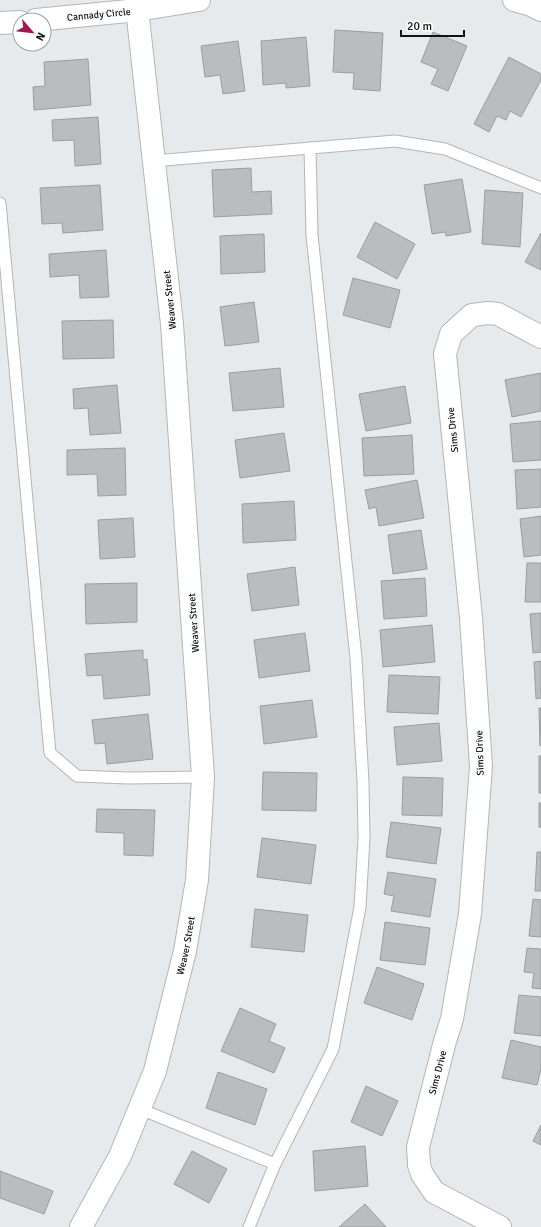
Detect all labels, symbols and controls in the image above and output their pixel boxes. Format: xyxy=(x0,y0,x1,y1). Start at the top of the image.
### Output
street label: Cannady Circle xyxy=(66,6,131,24)
north arrow xyxy=(12,12,52,52)
scale bar xyxy=(401,12,464,38)
text: 20 m xyxy=(407,19,432,34)
text: N xyxy=(33,30,48,43)
street label: Weaver Street xyxy=(161,269,179,330)
street label: Sims Drive xyxy=(445,407,461,453)
street label: Weaver Street xyxy=(186,592,202,653)
street label: Sims Drive xyxy=(473,730,487,776)
street label: Weaver Street xyxy=(174,915,198,976)
street label: Sims Drive xyxy=(427,1049,449,1096)

